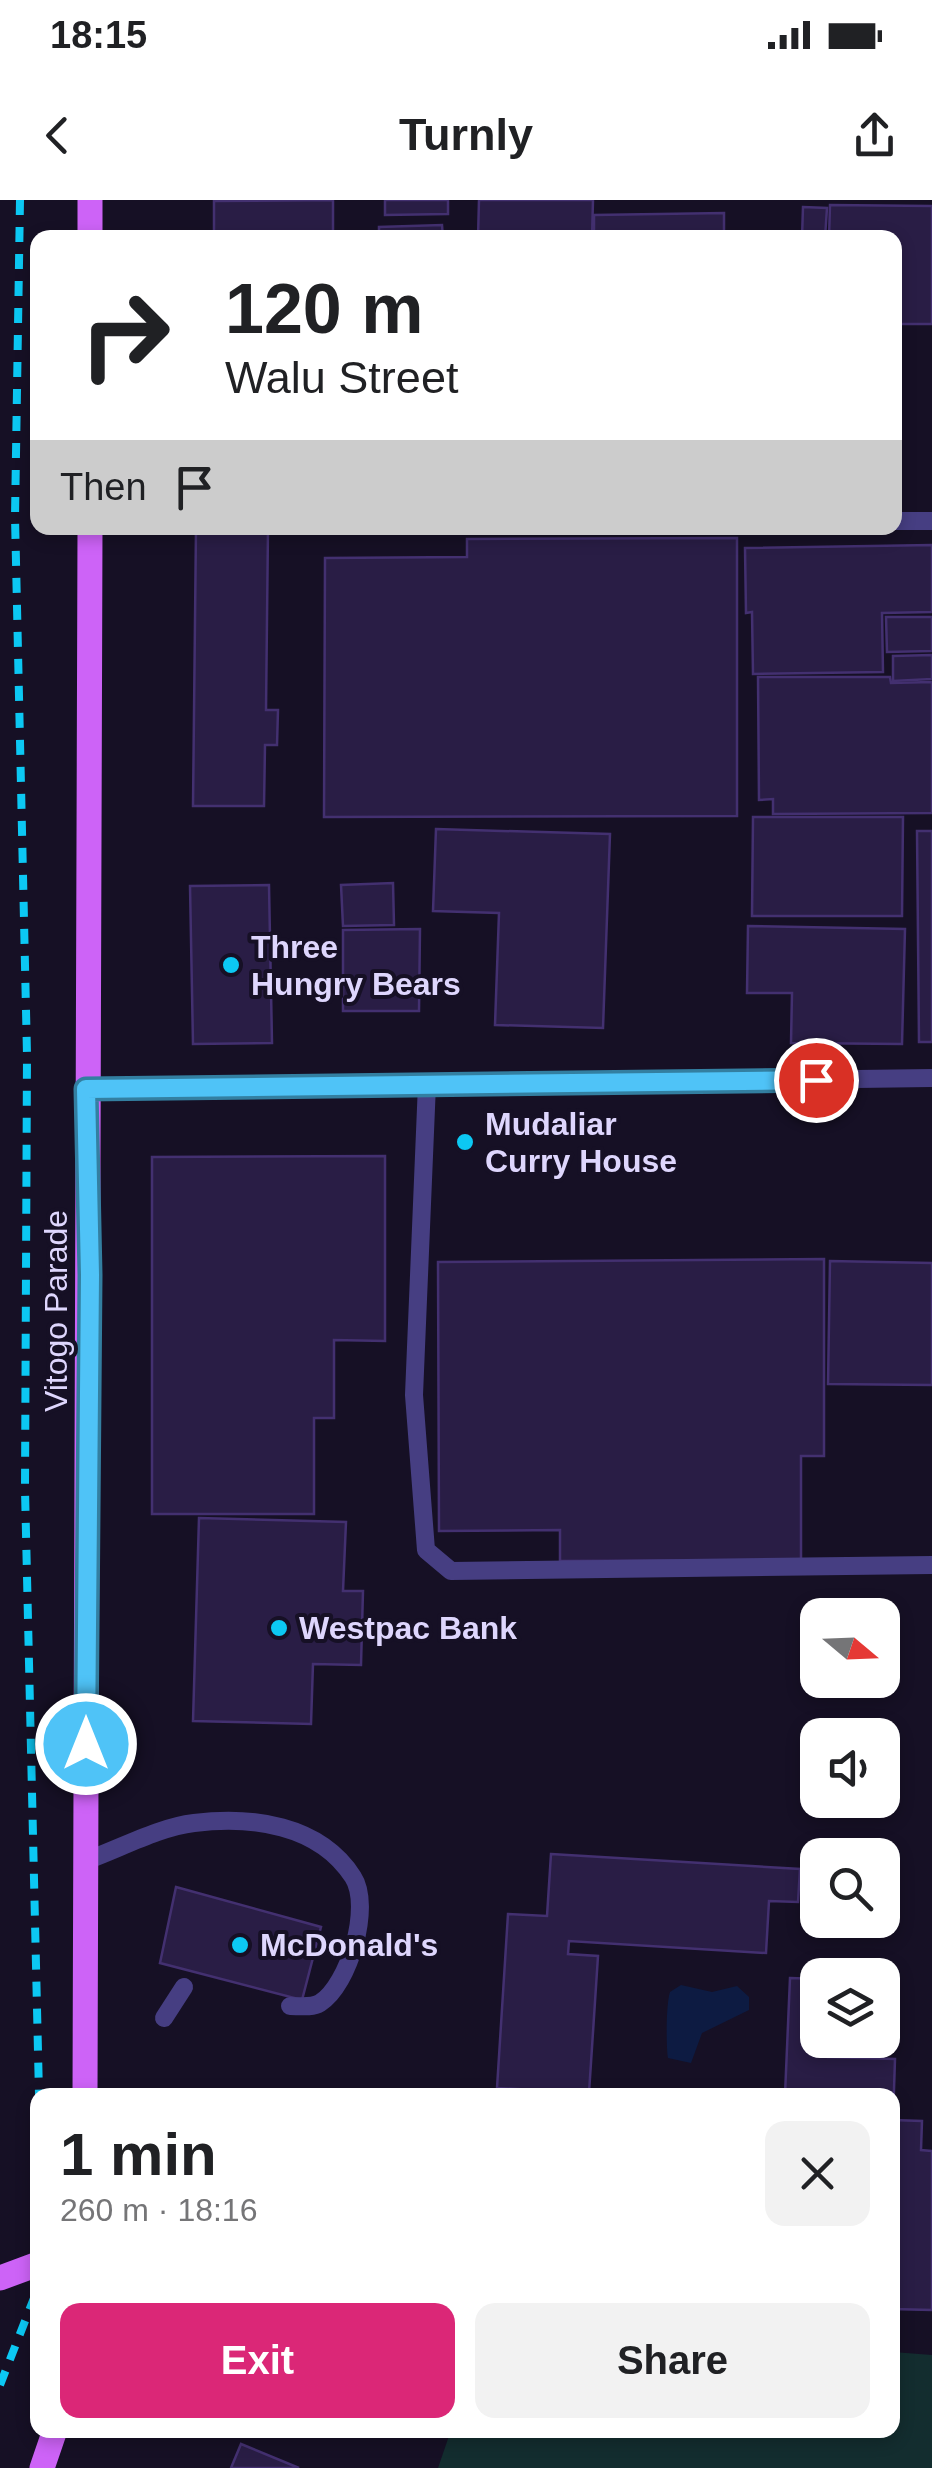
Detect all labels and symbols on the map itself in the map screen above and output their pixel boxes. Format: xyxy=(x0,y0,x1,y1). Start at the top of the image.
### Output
place label: Three Hungry Bears xyxy=(251,929,461,1002)
marker: Three Hungry Bears xyxy=(220,954,242,976)
pin xyxy=(774,1038,859,1123)
place label: Mudaliar Curry House xyxy=(485,1106,677,1179)
marker: Mudaliar Curry House xyxy=(454,1131,476,1153)
street label: Vitogo Parade xyxy=(38,1210,74,1412)
north arrow xyxy=(800,1598,900,1698)
place label: Westpac Bank xyxy=(299,1610,517,1646)
marker: Westpac Bank xyxy=(268,1617,290,1639)
position arrow xyxy=(34,1692,138,1796)
place label: McDonald's xyxy=(260,1927,438,1963)
marker: McDonald's xyxy=(229,1934,251,1956)

